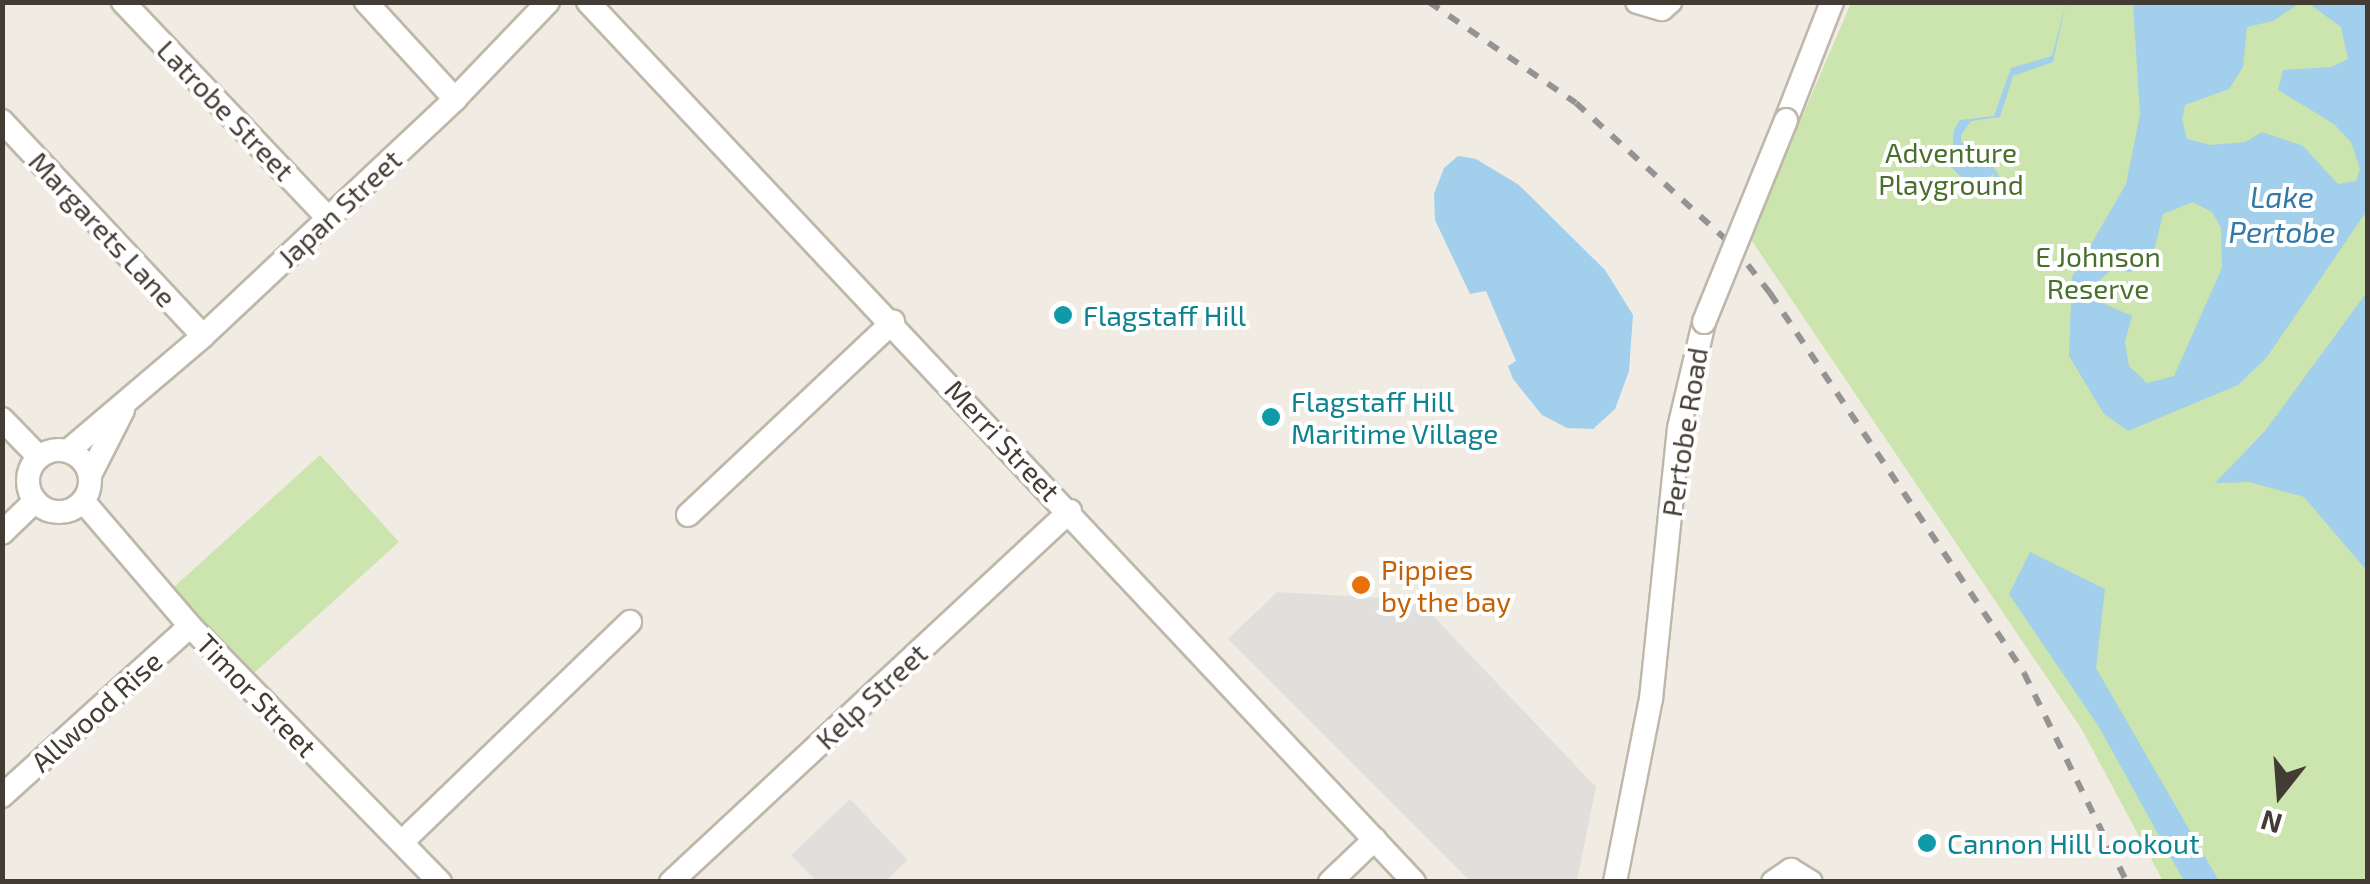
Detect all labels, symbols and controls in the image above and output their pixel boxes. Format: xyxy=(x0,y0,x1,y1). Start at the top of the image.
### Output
street label: Latrobe Street xyxy=(151,33,301,187)
park label: Adventure Playground xyxy=(1878,135,2024,201)
street label: Japan Street xyxy=(270,142,408,274)
street label: Margarets Lane xyxy=(23,144,183,314)
water label: Lake Pertobe xyxy=(2228,178,2336,248)
park label: E Johnson Reserve xyxy=(2035,239,2161,305)
place label: Flagstaff Hill xyxy=(1083,298,1246,332)
marker: Flagstaff Hill xyxy=(1052,304,1074,326)
street label: Pertobe Road xyxy=(1654,345,1714,519)
street label: Merri Street xyxy=(939,373,1067,507)
place label: Flagstaff Hill Maritime Village xyxy=(1291,384,1499,450)
marker: Flagstaff Hill Maritime Village xyxy=(1260,406,1282,428)
place label: Pippies by the bay xyxy=(1381,552,1512,618)
marker: Pippies by the bay xyxy=(1350,574,1372,596)
street label: Timor Street xyxy=(190,626,324,764)
street label: Kelp Street xyxy=(808,636,934,756)
street label: Allwood Rise xyxy=(24,644,168,778)
north arrow xyxy=(2230,744,2330,844)
text: N xyxy=(2257,803,2286,842)
place label: Cannon Hill Lookout xyxy=(1947,826,2200,860)
marker: Cannon Hill Lookout xyxy=(1916,832,1938,854)

